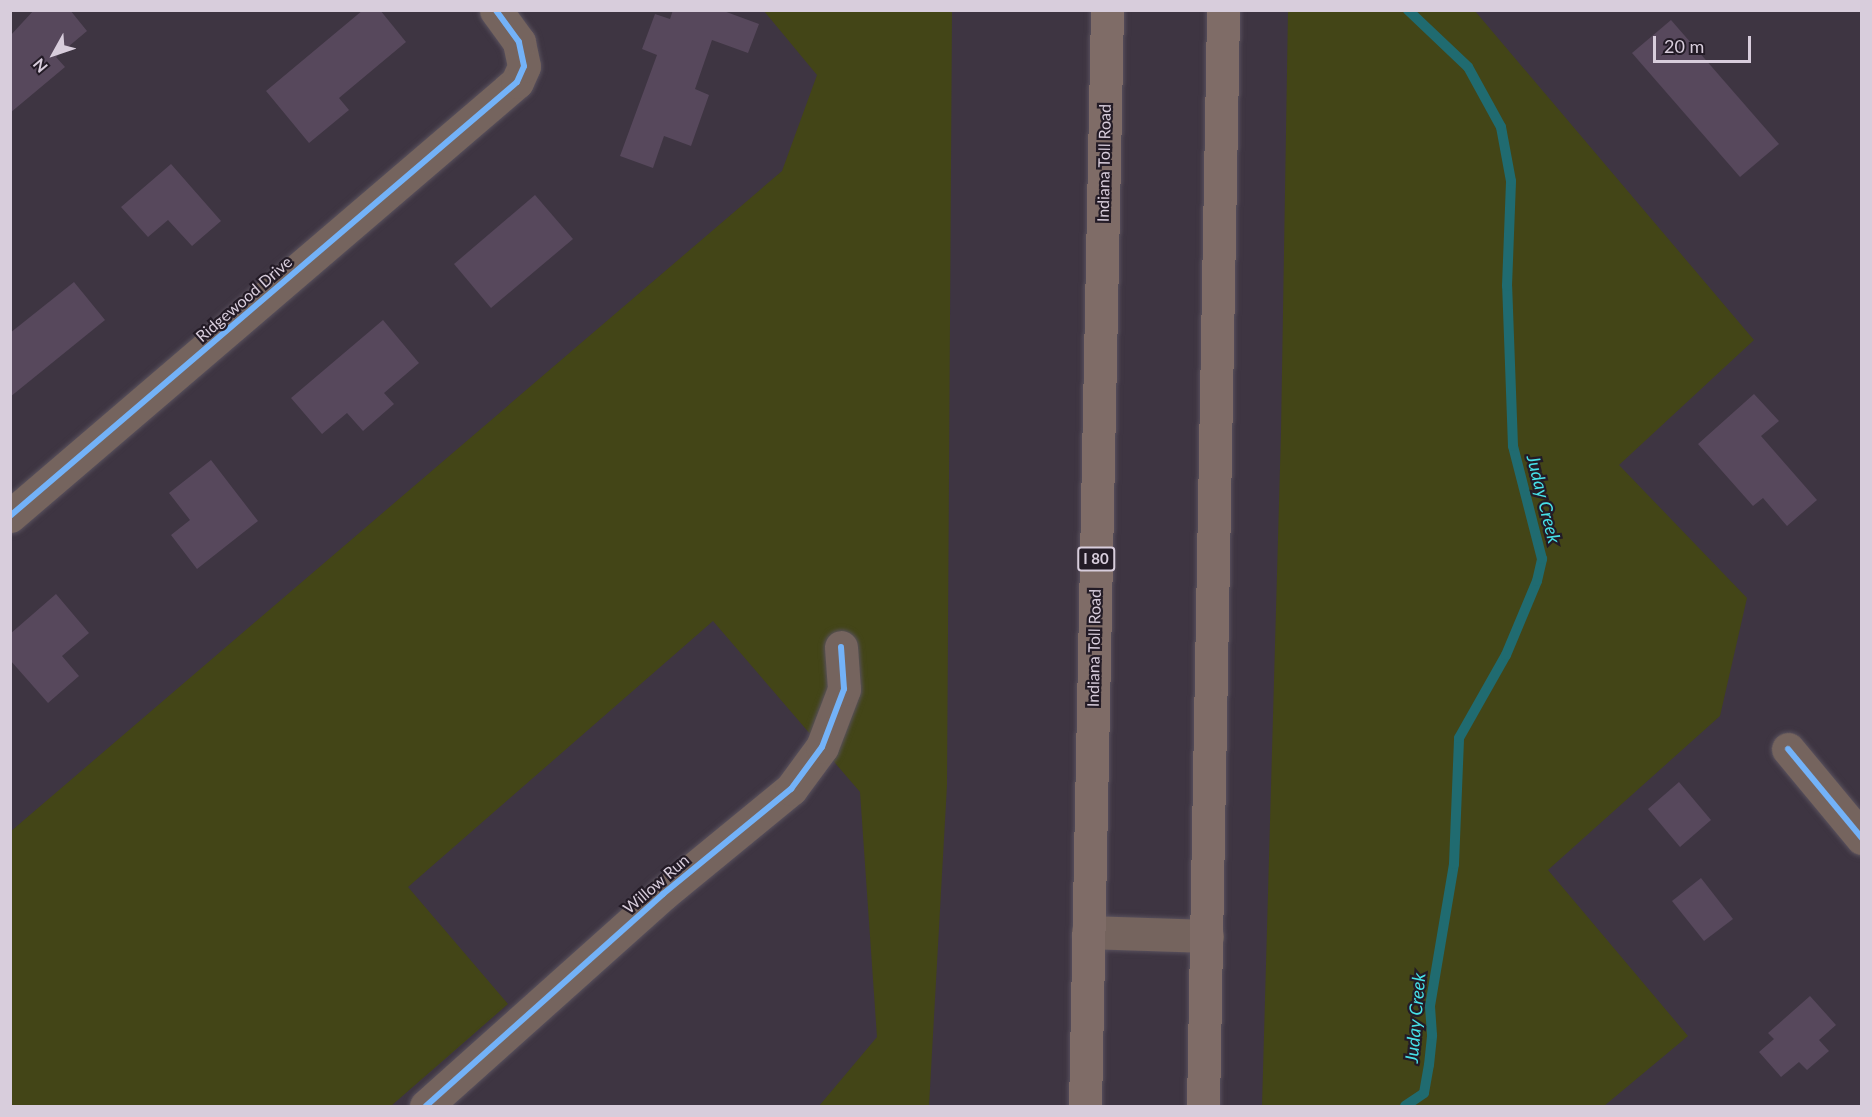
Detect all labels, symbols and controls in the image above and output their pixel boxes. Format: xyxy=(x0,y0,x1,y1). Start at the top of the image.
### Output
north arrow xyxy=(24,24,84,84)
scale bar xyxy=(1656,24,1754,62)
text: 20 m xyxy=(1664,35,1704,57)
text: N xyxy=(29,55,51,77)
street label: Indiana Toll Road xyxy=(1093,103,1115,223)
street label: Ridgewood Drive xyxy=(192,252,296,346)
water label: Juday Creek xyxy=(1523,452,1565,546)
road number: I 80 xyxy=(1076,547,1116,571)
street label: Indiana Toll Road xyxy=(1083,588,1105,708)
street label: Willow Run xyxy=(619,850,693,918)
water label: Juday Creek xyxy=(1400,972,1430,1064)

